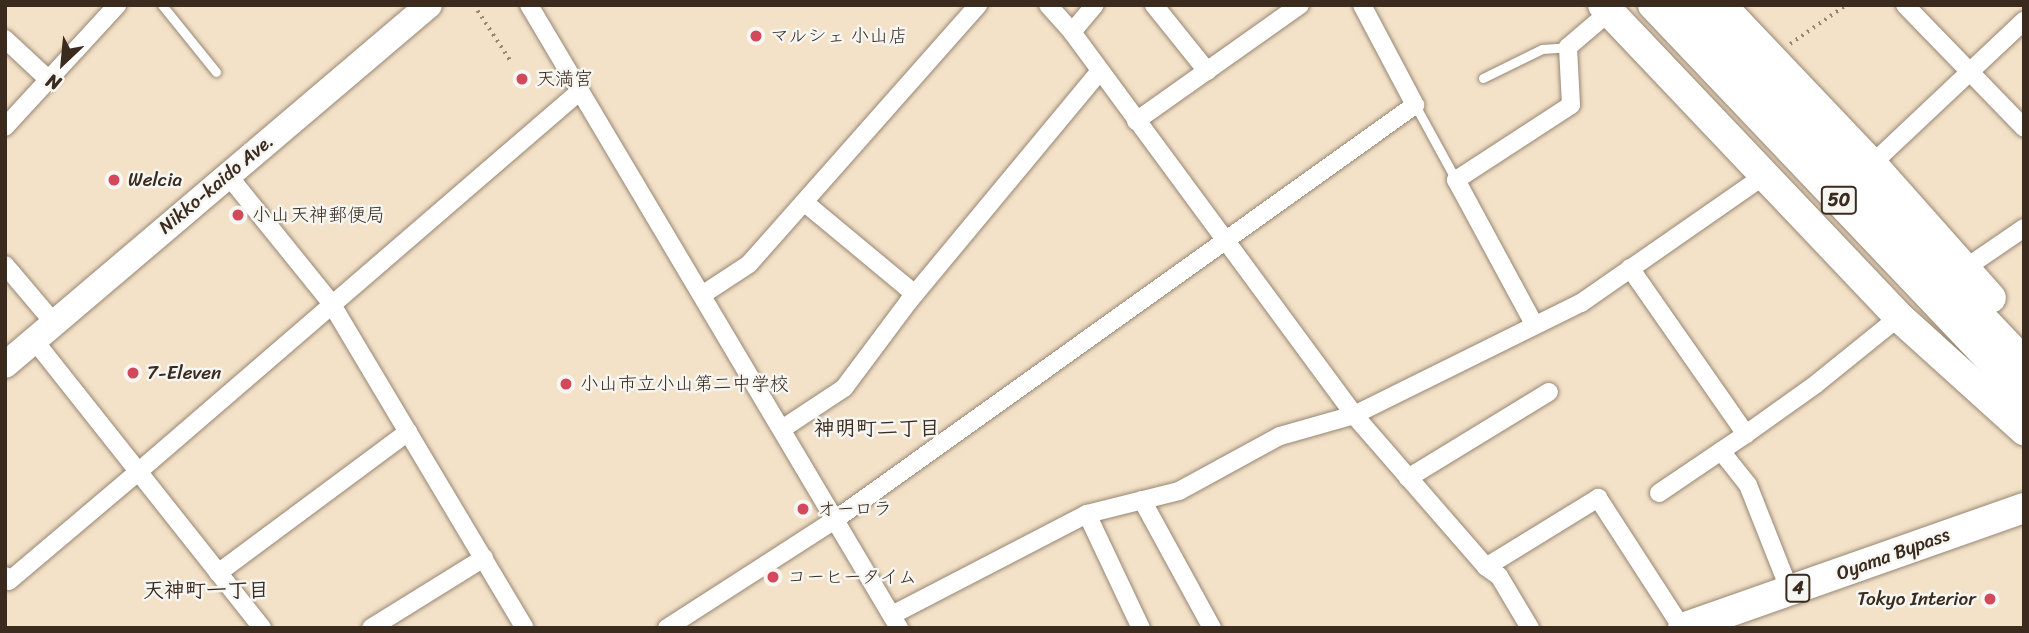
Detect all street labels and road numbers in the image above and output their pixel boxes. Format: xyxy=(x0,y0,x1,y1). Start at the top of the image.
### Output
street label: Nikko-kaido Ave. xyxy=(154,129,278,239)
road number: 50 xyxy=(1820,186,1858,215)
street label: Oyama Bypass xyxy=(1833,523,1953,585)
road number: 4 xyxy=(1784,574,1812,602)

